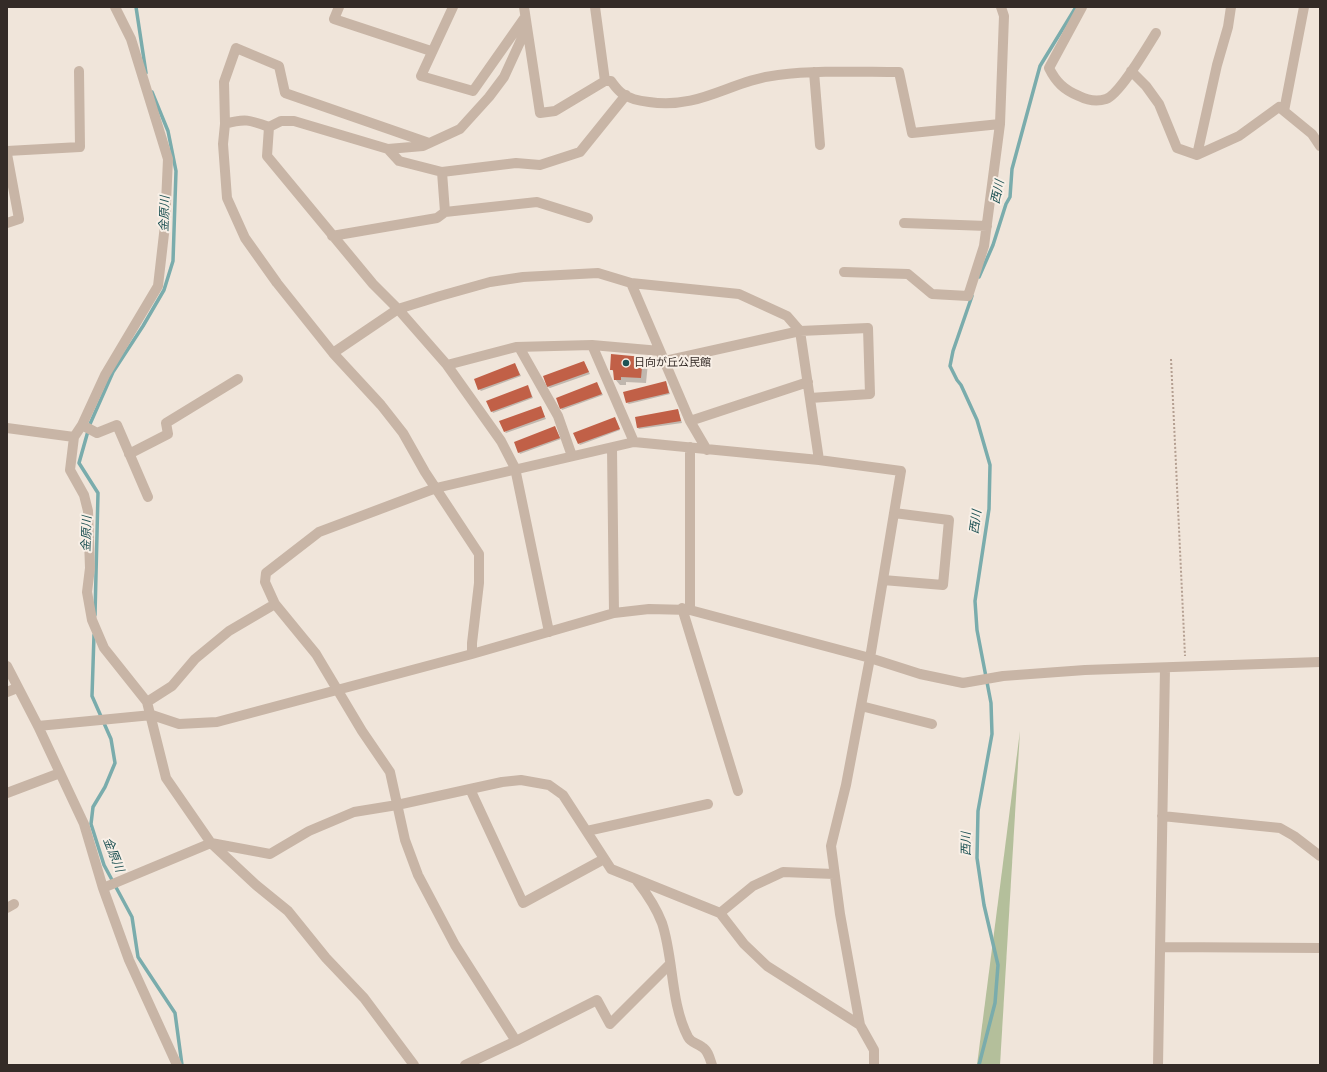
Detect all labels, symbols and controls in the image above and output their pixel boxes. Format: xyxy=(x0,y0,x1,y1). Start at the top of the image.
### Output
water label: 西川 xyxy=(988,179,1008,205)
water label: 金原川 xyxy=(157,196,173,232)
place label: 日向が丘公民館 xyxy=(634,356,711,370)
marker: 日向が丘公民館 xyxy=(621,358,631,368)
water label: 西川 xyxy=(967,509,985,535)
water label: 金原川 xyxy=(79,516,95,552)
water label: 西川 xyxy=(960,832,974,856)
water label: 金原川 xyxy=(100,836,126,874)

